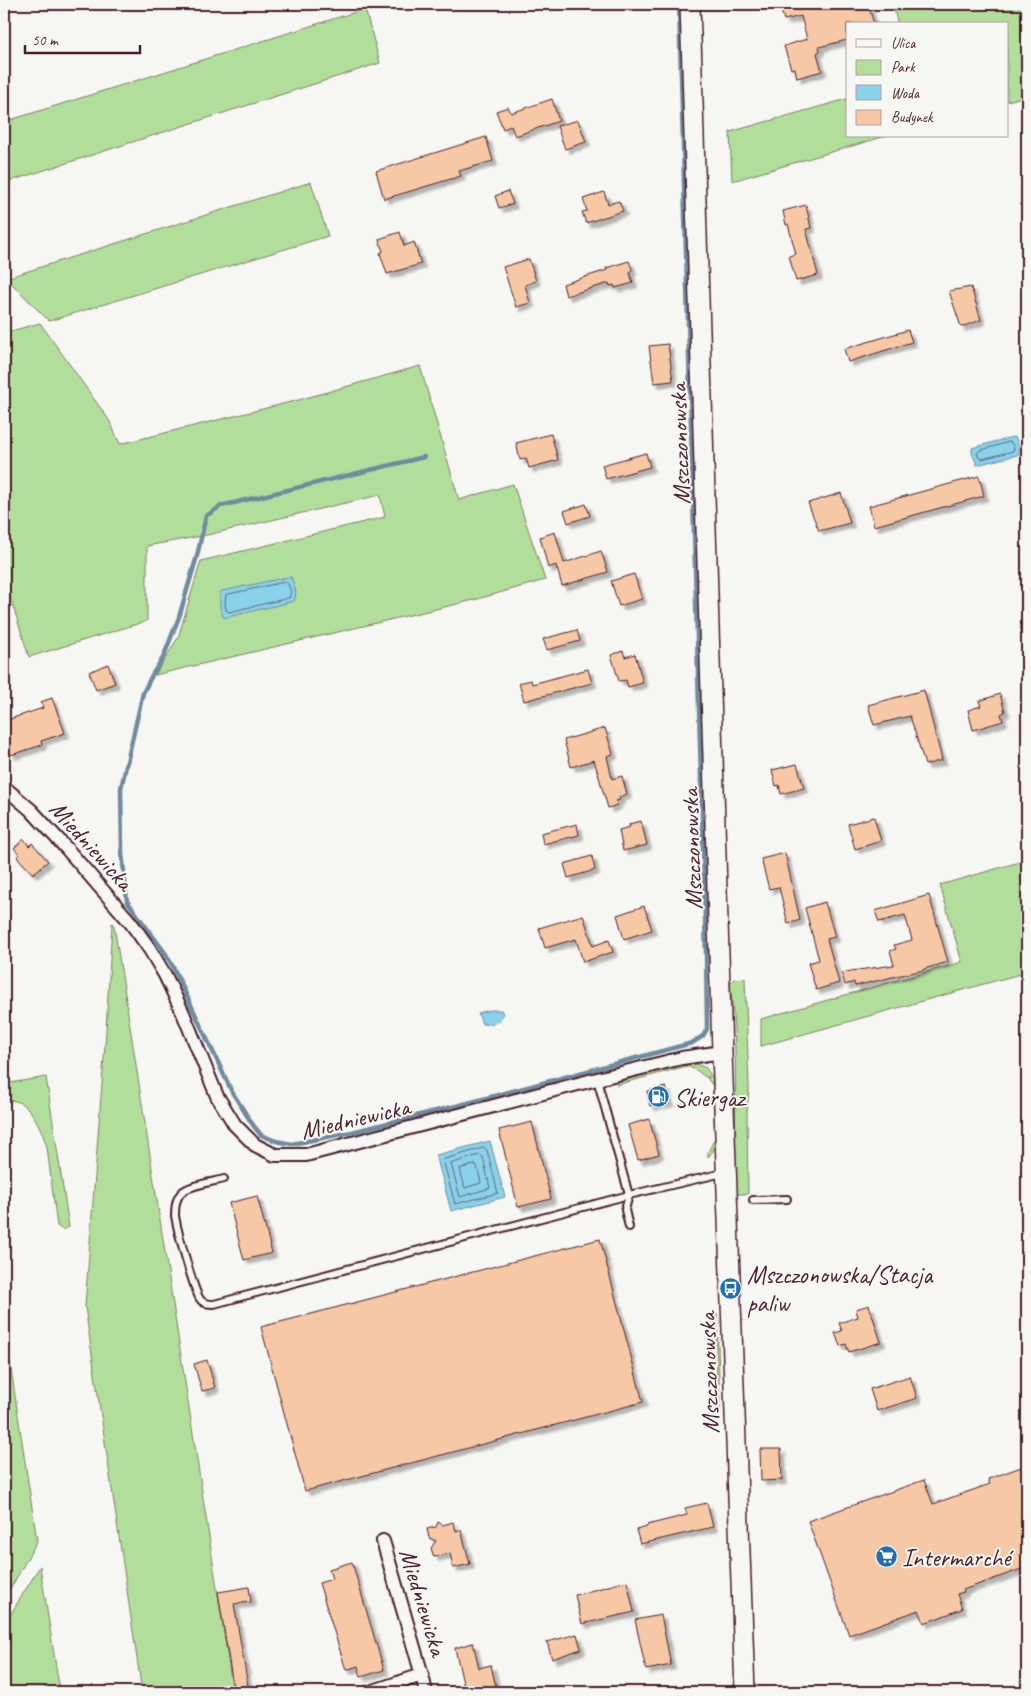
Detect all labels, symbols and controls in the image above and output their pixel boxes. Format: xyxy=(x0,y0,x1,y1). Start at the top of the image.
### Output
scale bar xyxy=(25,22,140,54)
legend xyxy=(846,22,1008,138)
text: 50 m xyxy=(32,31,59,50)
text: Ulica xyxy=(891,34,916,53)
text: Park xyxy=(891,58,916,77)
text: Woda xyxy=(891,84,920,103)
text: Budynek xyxy=(891,108,934,127)
street label: Mszczonowska xyxy=(662,380,698,505)
street label: Mszczonowska xyxy=(674,785,710,910)
street label: Miedniewicka xyxy=(42,794,142,900)
place label: Skiergaz xyxy=(674,1082,748,1114)
fuel station icon: Skiergaz xyxy=(646,1085,670,1109)
street label: Miedniewicka xyxy=(298,1090,415,1147)
place label: Mszczonowska/Stacja paliw xyxy=(747,1259,934,1320)
bus stop icon: Mszczonowska/Stacja paliw xyxy=(719,1276,743,1300)
street label: Mszczonowska xyxy=(691,1309,727,1434)
place label: Intermarché xyxy=(902,1542,1014,1574)
street label: Miedniewicka xyxy=(392,1545,455,1663)
supermarket icon: Intermarché xyxy=(874,1545,898,1569)

